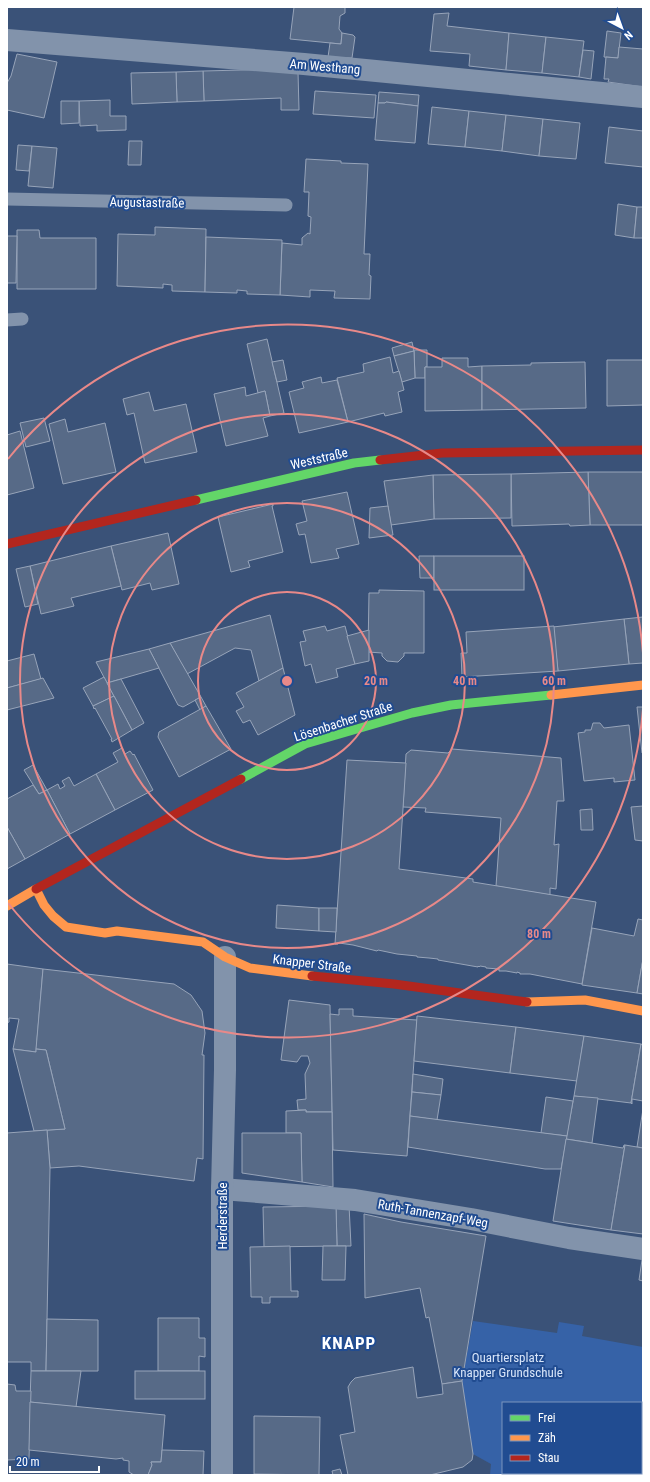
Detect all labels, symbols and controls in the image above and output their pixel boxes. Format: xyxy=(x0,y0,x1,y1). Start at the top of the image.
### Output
north arrow xyxy=(602,8,642,48)
text: N xyxy=(621,28,635,42)
street label: Am Westhang xyxy=(289,56,361,77)
street label: Augustastraße xyxy=(109,194,185,211)
street label: Weststraße xyxy=(289,445,349,472)
centre of rings xyxy=(280,674,294,688)
text: 20 m xyxy=(364,674,388,688)
text: 40 m xyxy=(453,674,477,688)
text: 60 m xyxy=(542,674,566,688)
street label: Lösenbacher Straße xyxy=(292,699,394,744)
text: 80 m xyxy=(527,927,551,941)
street label: Knapper Straße xyxy=(272,951,352,976)
street label: Herderstraße xyxy=(215,1182,230,1250)
street label: Ruth-Tannenzapf-Weg xyxy=(377,1196,489,1231)
district label: KNAPP xyxy=(322,1333,376,1353)
park label: Quartiersplatz Knapper Grundschule xyxy=(453,1350,563,1380)
legend xyxy=(502,1402,642,1474)
text: Frei xyxy=(538,1411,556,1425)
text: Zäh xyxy=(538,1431,556,1445)
scale bar xyxy=(10,1448,99,1474)
text: Stau xyxy=(538,1451,560,1465)
text: 20 m xyxy=(16,1455,40,1469)

